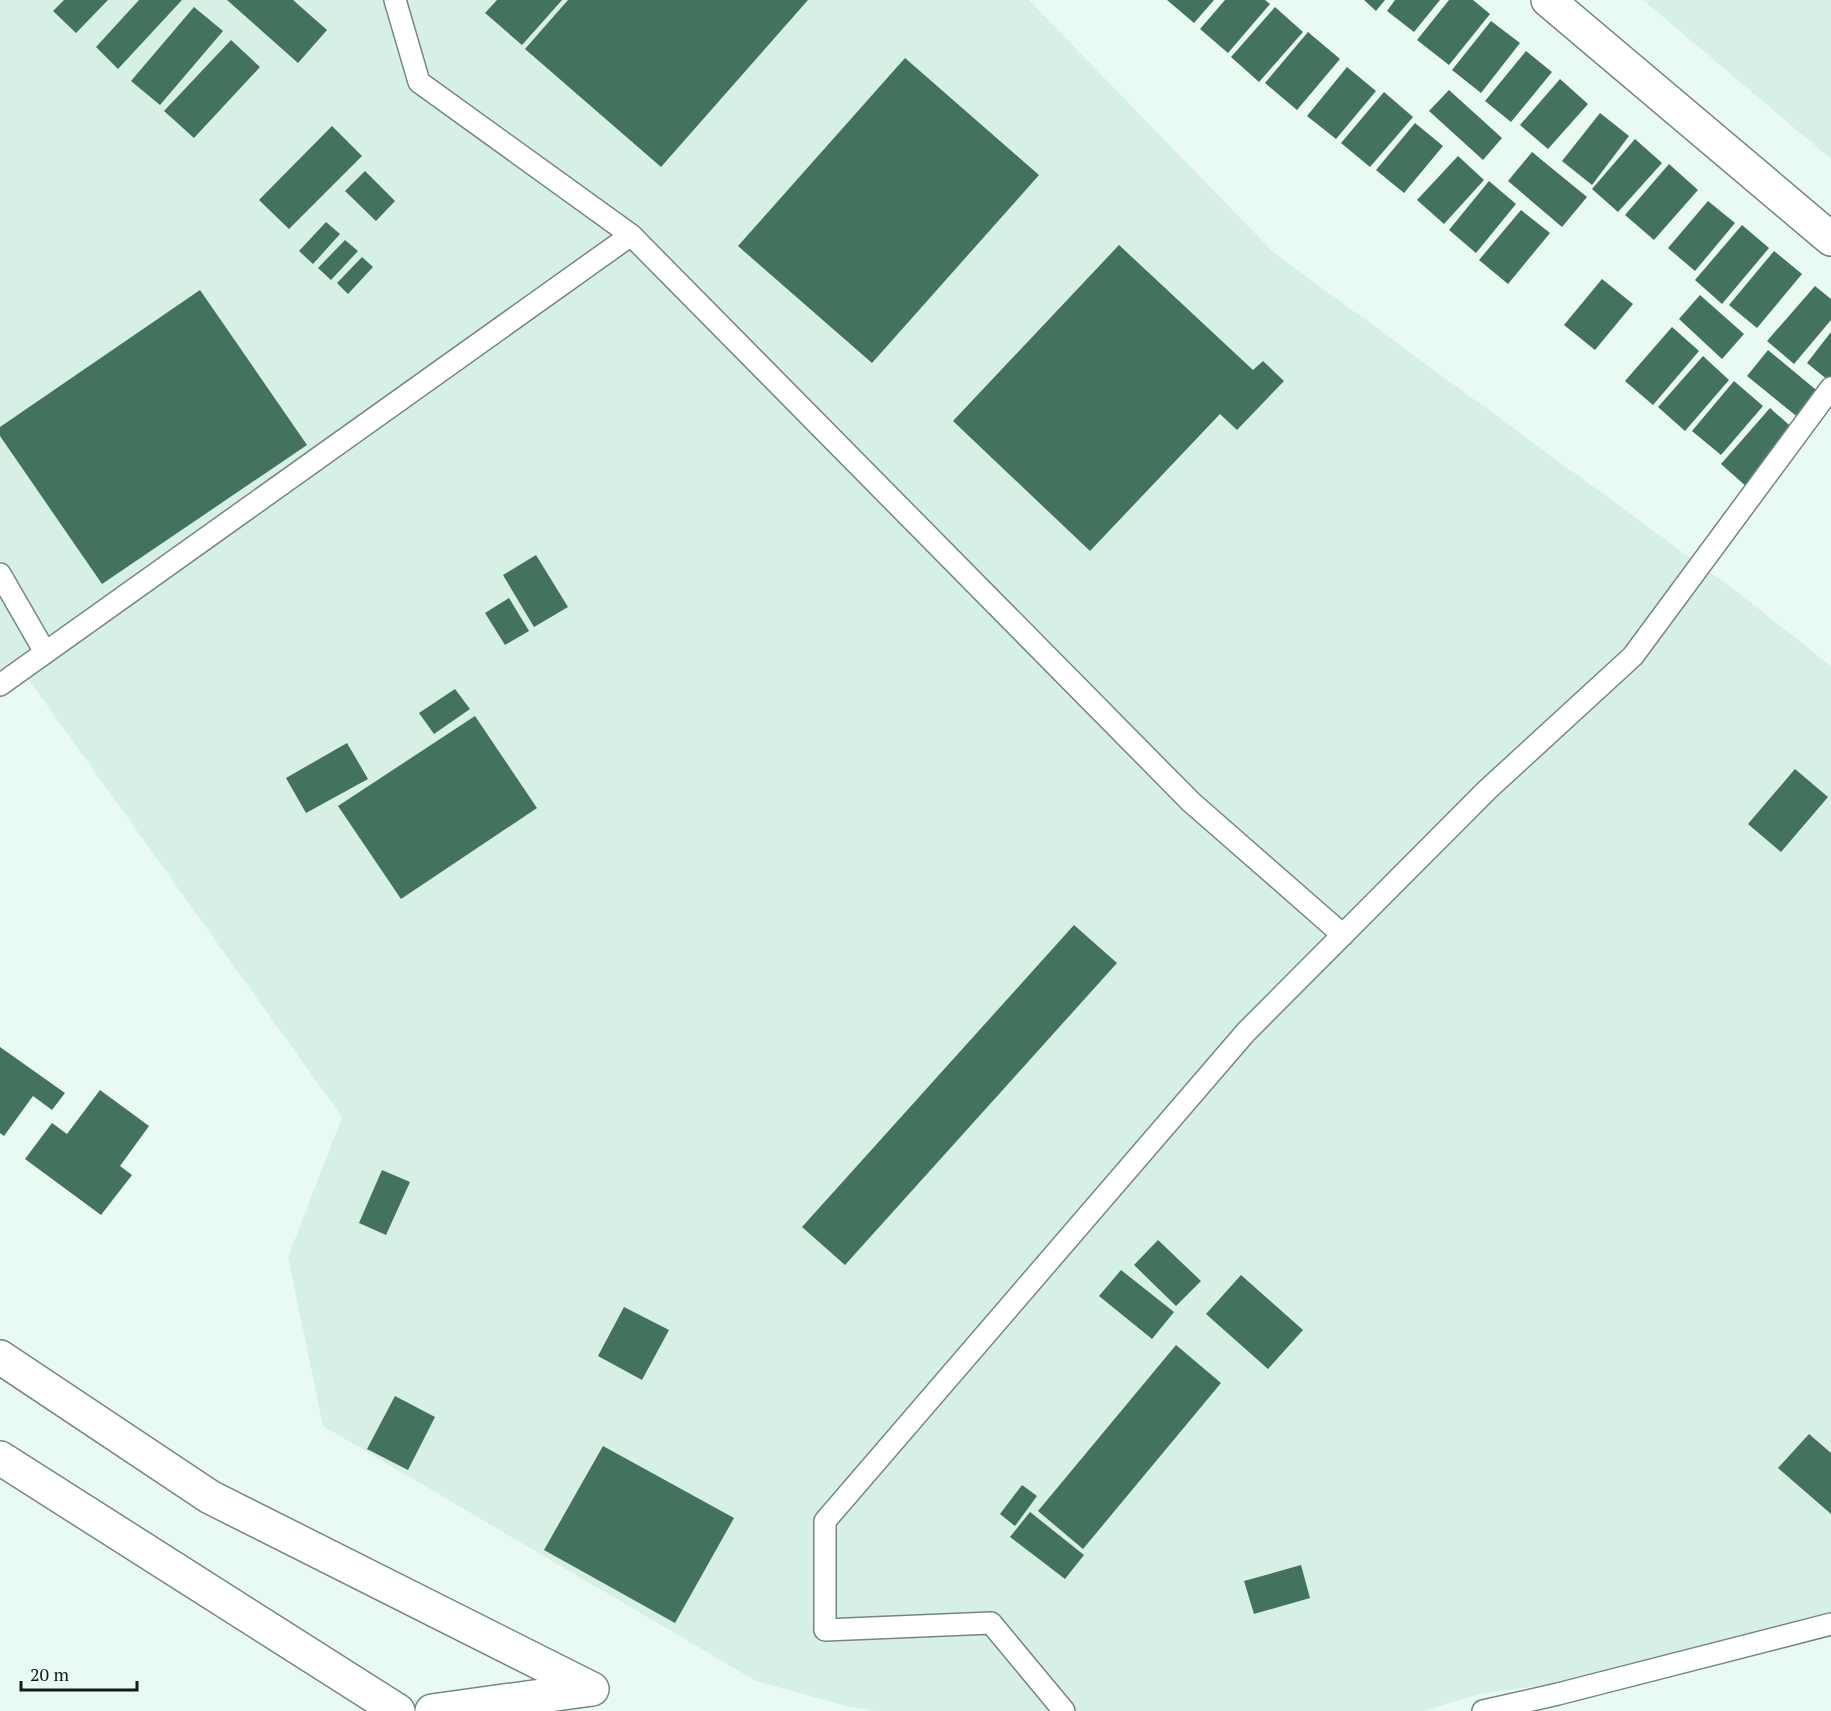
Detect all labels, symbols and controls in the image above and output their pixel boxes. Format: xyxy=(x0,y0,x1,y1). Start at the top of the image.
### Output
scale bar xyxy=(21,1654,136,1692)
text: 20 m xyxy=(30,1662,70,1686)

